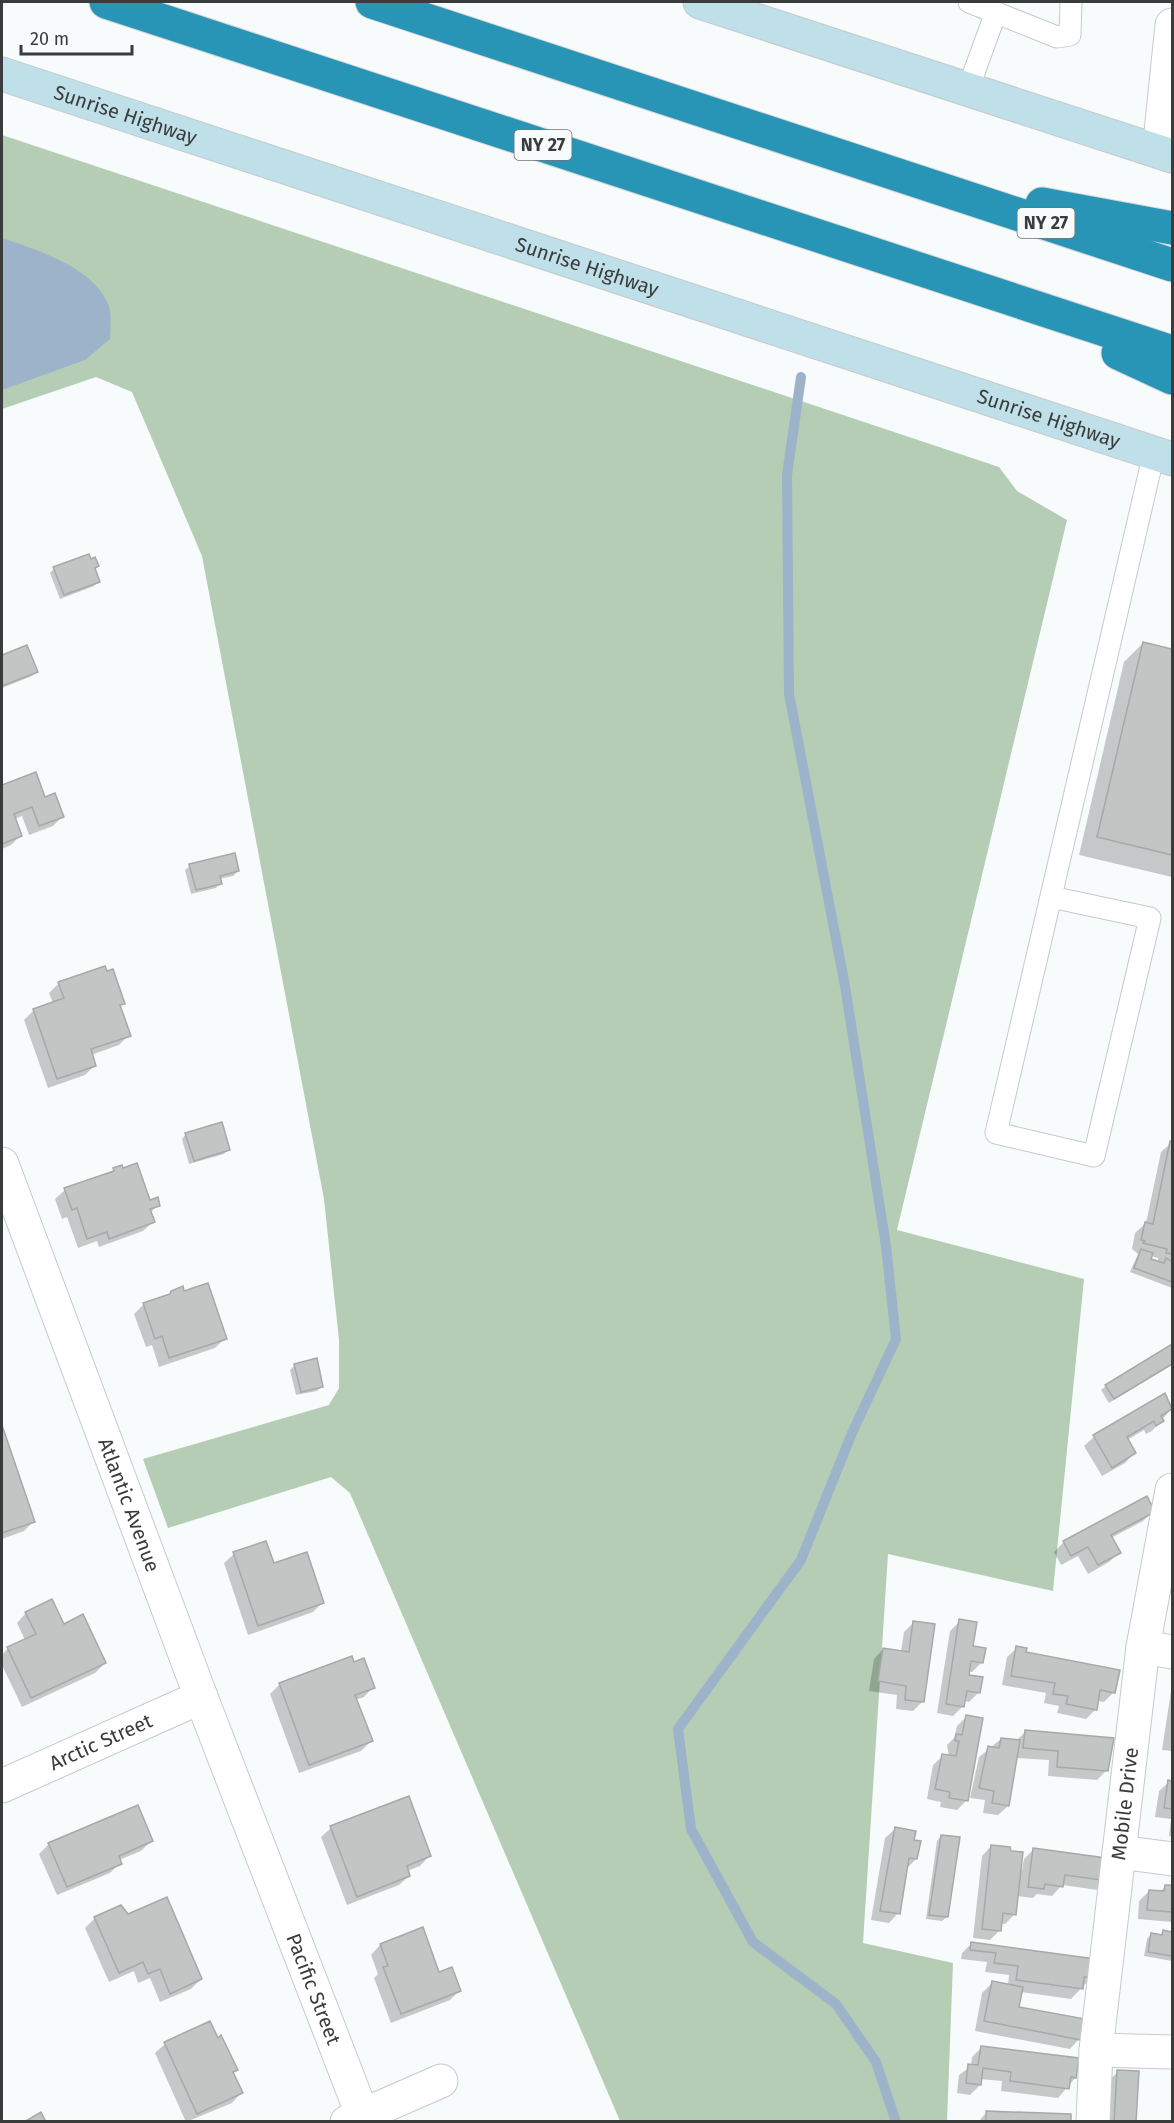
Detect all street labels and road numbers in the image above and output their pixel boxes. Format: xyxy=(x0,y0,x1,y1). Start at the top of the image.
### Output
street label: Sunrise Highway xyxy=(51,80,200,149)
road number: NY 27 xyxy=(514,130,572,160)
road number: NY 27 xyxy=(1018,208,1074,238)
street label: Sunrise Highway xyxy=(513,232,662,301)
street label: Sunrise Highway xyxy=(974,384,1124,453)
street label: Atlantic Avenue xyxy=(93,1435,165,1575)
street label: Arctic Street xyxy=(45,1708,156,1775)
street label: Mobile Drive xyxy=(1106,1746,1143,1862)
street label: Pacific Street xyxy=(281,1930,346,2049)

